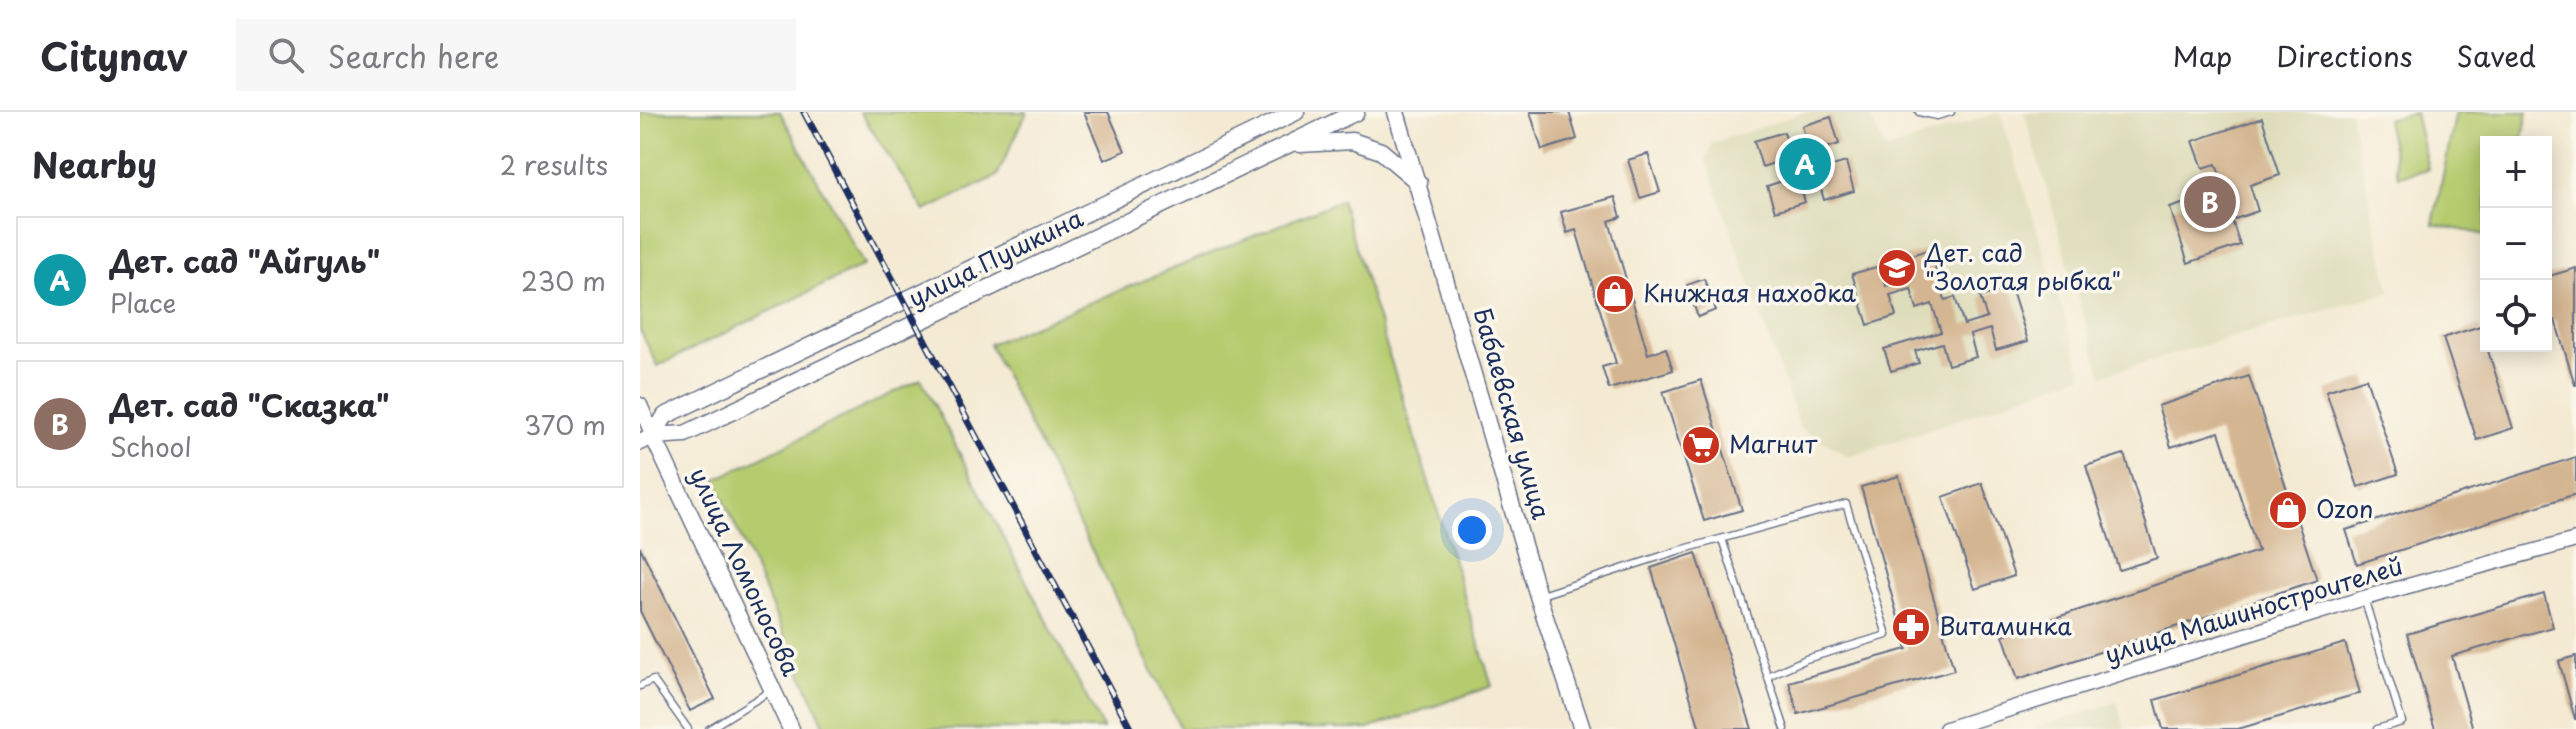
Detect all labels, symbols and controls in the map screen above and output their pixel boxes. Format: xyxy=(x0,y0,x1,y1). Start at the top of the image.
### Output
search box xyxy=(236,19,796,91)
text: Citynav xyxy=(40,27,188,84)
icon: search xyxy=(264,33,308,77)
text: Search here xyxy=(328,33,499,78)
text: Map xyxy=(2173,34,2232,77)
text: Directions xyxy=(2276,34,2413,77)
text: Saved xyxy=(2457,34,2536,77)
pin: A xyxy=(1779,134,1831,194)
map controls xyxy=(2480,136,2552,352)
button: + xyxy=(2480,136,2552,208)
text: Nearby xyxy=(32,138,157,190)
text: 2 results xyxy=(500,145,608,184)
pin: B xyxy=(2184,172,2236,232)
street label: улица Пушкина xyxy=(902,199,1089,315)
button: − xyxy=(2480,208,2552,280)
place label: Дет. сад "Золотая рыбка" xyxy=(1924,234,2121,298)
text: Дет. сад "Айгуль" xyxy=(110,238,380,283)
school or university icon: Дет. сад "Золотая рыбка" xyxy=(1876,247,1918,289)
text: A xyxy=(50,261,70,300)
text: 230 m xyxy=(521,261,606,300)
shop icon: Книжная находка xyxy=(1594,273,1636,315)
place label: Книжная находка xyxy=(1643,274,1856,310)
button: locate xyxy=(2480,280,2552,352)
text: Place xyxy=(110,283,176,322)
street label: Бабаевская улица xyxy=(1466,304,1560,523)
text: Дет. сад "Сказка" xyxy=(110,382,390,427)
text: B xyxy=(51,405,69,444)
text: 370 m xyxy=(524,405,606,444)
supermarket icon: Магнит xyxy=(1680,424,1722,466)
place label: Магнит xyxy=(1729,425,1818,461)
text: School xyxy=(110,427,192,466)
street label: улица Ломоносова xyxy=(682,461,810,681)
shop icon: Ozon xyxy=(2267,489,2309,531)
place label: Ozon xyxy=(2316,490,2373,526)
your location xyxy=(1452,510,1492,550)
street label: улица Машиностроителей xyxy=(2100,547,2407,672)
pharmacy icon: Витаминка xyxy=(1890,606,1932,648)
place label: Витаминка xyxy=(1939,607,2072,643)

